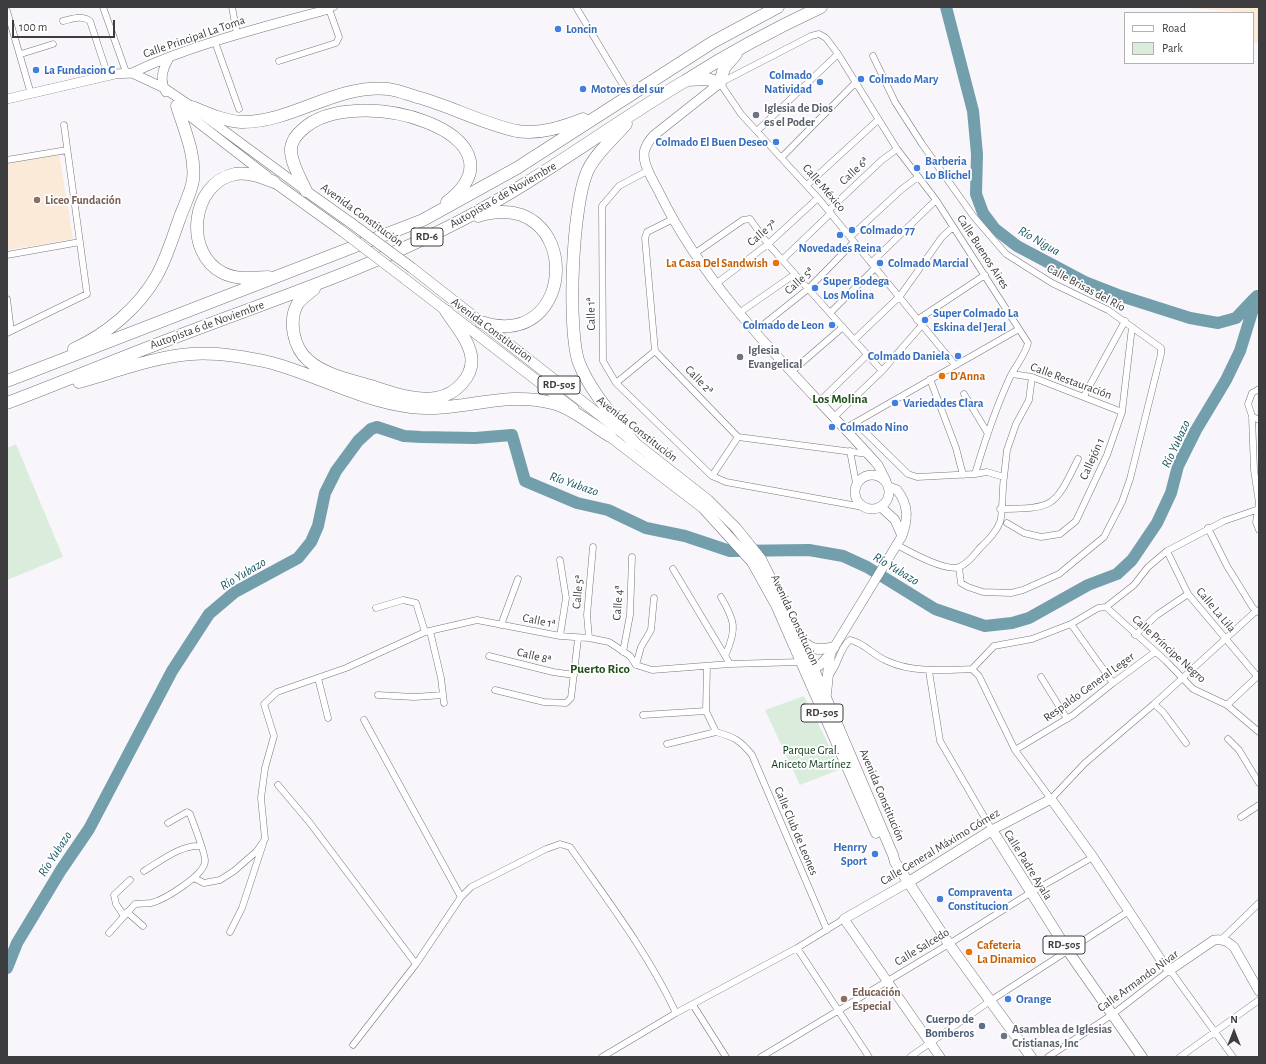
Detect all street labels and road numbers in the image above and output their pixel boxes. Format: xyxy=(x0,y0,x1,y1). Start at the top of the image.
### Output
street label: Calle Principal La Toma xyxy=(141,13,247,61)
street label: Calle 6ª xyxy=(836,154,872,188)
street label: Autopista 6 de Noviembre xyxy=(447,159,559,231)
street label: Calle México xyxy=(799,161,849,215)
street label: Avenida Constitución xyxy=(318,180,406,250)
street label: Calle Buenos Aires xyxy=(954,212,1012,292)
street label: Calle 7ª xyxy=(744,217,780,249)
road number: RD-6 xyxy=(411,228,443,246)
street label: Calle Brisas del Río xyxy=(1044,261,1128,315)
street label: Calle 5ª xyxy=(782,264,816,298)
street label: Avenida Constitucion xyxy=(448,295,536,365)
street label: Calle 1ª xyxy=(584,297,598,331)
street label: Autopista 6 de Noviembre xyxy=(148,298,266,352)
street label: Calle Restauración xyxy=(1028,360,1114,402)
street label: Calle 2ª xyxy=(682,363,716,397)
road number: RD-505 xyxy=(538,376,580,394)
street label: Avenida Constitución xyxy=(594,393,680,465)
street label: Callejón 1 xyxy=(1076,436,1108,482)
street label: Avenida Constitucion xyxy=(768,572,822,668)
street label: Calle 5ª xyxy=(569,574,587,610)
street label: Calle 4ª xyxy=(610,585,626,621)
street label: Calle La Lila xyxy=(1193,585,1239,635)
street label: Calle 1ª xyxy=(521,611,557,631)
street label: Calle Príncipe Negro xyxy=(1129,612,1209,686)
street label: Calle 8ª xyxy=(515,645,553,667)
street label: Respaldo General Leger xyxy=(1041,649,1137,725)
road number: RD-505 xyxy=(801,704,843,722)
street label: Avenida Constitución xyxy=(856,747,908,843)
street label: Calle Club de Leones xyxy=(771,785,821,877)
street label: Calle General Máximo Gómez xyxy=(878,806,1002,888)
street label: Calle Padre Ayala xyxy=(1001,827,1055,903)
street label: Calle Salcedo xyxy=(892,925,952,969)
road number: RD-505 xyxy=(1043,936,1085,954)
street label: Calle Armando Nivar xyxy=(1095,947,1181,1015)

